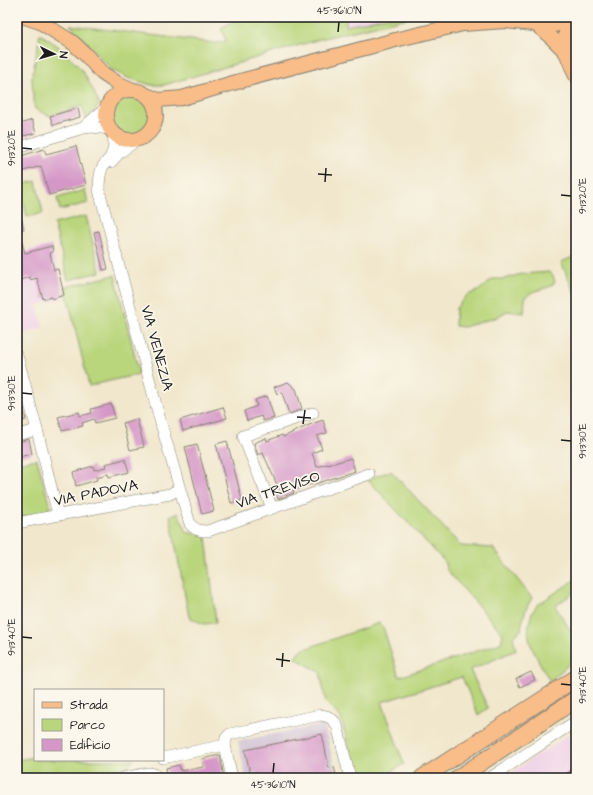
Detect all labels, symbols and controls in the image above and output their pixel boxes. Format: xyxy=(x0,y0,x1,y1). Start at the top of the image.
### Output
text: 45°36'10"N xyxy=(316,4,362,18)
north arrow xyxy=(34,34,74,74)
text: N xyxy=(56,51,71,59)
text: 9°13'20"E xyxy=(5,130,19,166)
text: 9°13'20"E xyxy=(576,178,590,214)
street label: VIA VENEZIA xyxy=(136,303,179,393)
text: 9°13'30"E xyxy=(5,375,19,411)
text: 9°13'30"E xyxy=(576,423,590,459)
street label: VIA TREVISO xyxy=(233,466,323,514)
street label: VIA PADOVA xyxy=(52,474,140,511)
text: 9°13'40"E xyxy=(5,618,19,656)
text: 9°13'40"E xyxy=(576,666,590,704)
legend xyxy=(34,689,164,761)
text: Strada xyxy=(70,697,108,714)
text: Parco xyxy=(70,717,105,734)
text: Edificio xyxy=(70,737,110,754)
text: 45°36'10"N xyxy=(250,778,296,792)

